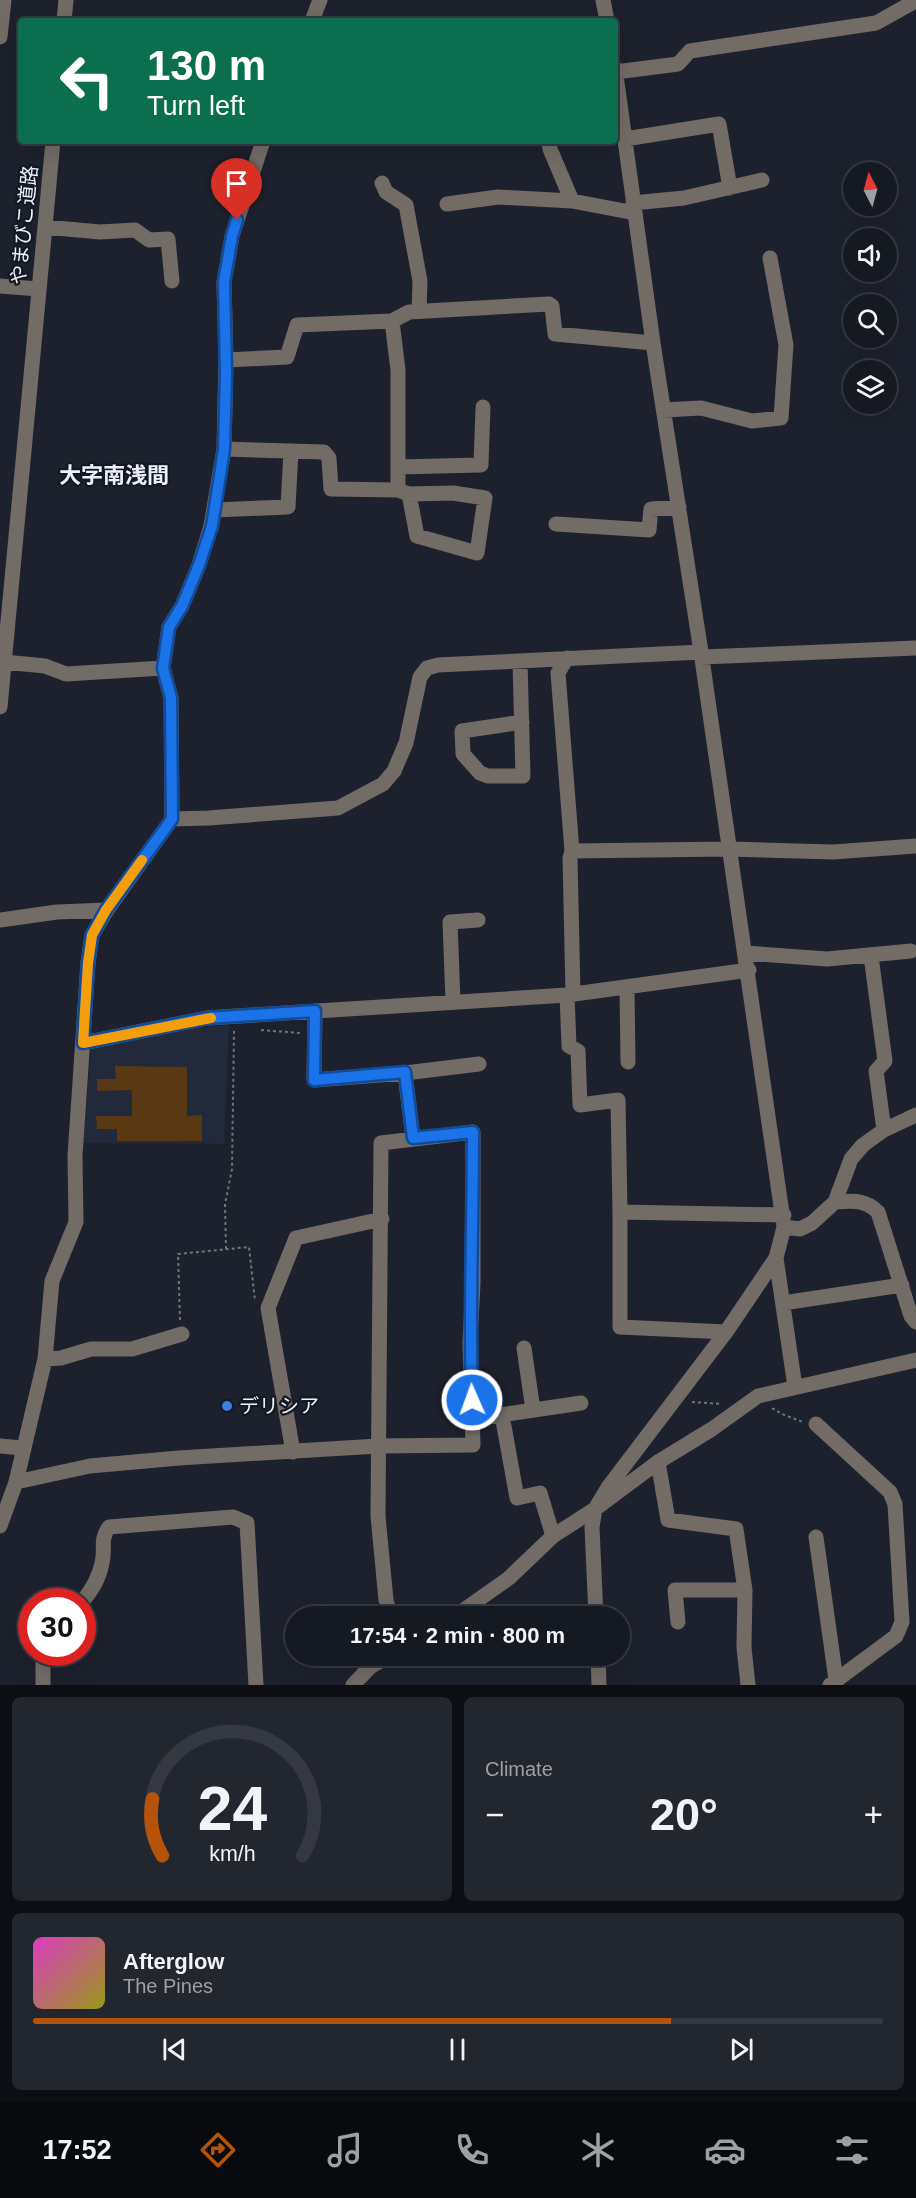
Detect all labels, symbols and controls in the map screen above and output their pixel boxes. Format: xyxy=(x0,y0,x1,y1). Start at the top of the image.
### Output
icon: left xyxy=(48,42,126,120)
text: 130 m xyxy=(147,42,266,89)
text: Turn left xyxy=(147,91,245,121)
pin xyxy=(211,158,262,220)
north arrow xyxy=(843,162,897,216)
map controls xyxy=(843,162,897,414)
street label: やまびこ道路 xyxy=(7,164,41,286)
icon: arrive xyxy=(220,167,253,200)
button: sound xyxy=(843,228,897,282)
button: search xyxy=(843,294,897,348)
button: layers xyxy=(843,360,897,414)
district label: 大字南浅間 xyxy=(59,463,169,488)
position arrow xyxy=(440,1368,504,1432)
place label: デリシア xyxy=(239,1395,319,1417)
marker: デリシア xyxy=(220,1399,234,1413)
speed limit sign: 30 xyxy=(18,1588,96,1666)
text: 17:54 · 2 min · 800 m xyxy=(350,1623,565,1648)
text: Climate xyxy=(485,1758,553,1780)
text: 24 xyxy=(197,1774,267,1843)
text: 20° xyxy=(650,1789,718,1840)
text: − xyxy=(485,1796,504,1833)
text: + xyxy=(864,1796,883,1833)
text: km/h xyxy=(209,1842,255,1866)
text: Afterglow xyxy=(123,1949,224,1974)
text: The Pines xyxy=(123,1975,213,1997)
icon: previous xyxy=(158,2033,191,2066)
icon: pause xyxy=(441,2033,474,2066)
icon: next xyxy=(725,2033,758,2066)
icon: directions xyxy=(197,2129,239,2171)
icon: music xyxy=(324,2129,366,2171)
icon: phone xyxy=(451,2129,493,2171)
icon: climate xyxy=(577,2129,619,2171)
icon: car xyxy=(704,2129,746,2171)
icon: filters xyxy=(831,2129,873,2171)
text: 17:52 xyxy=(42,2135,112,2165)

